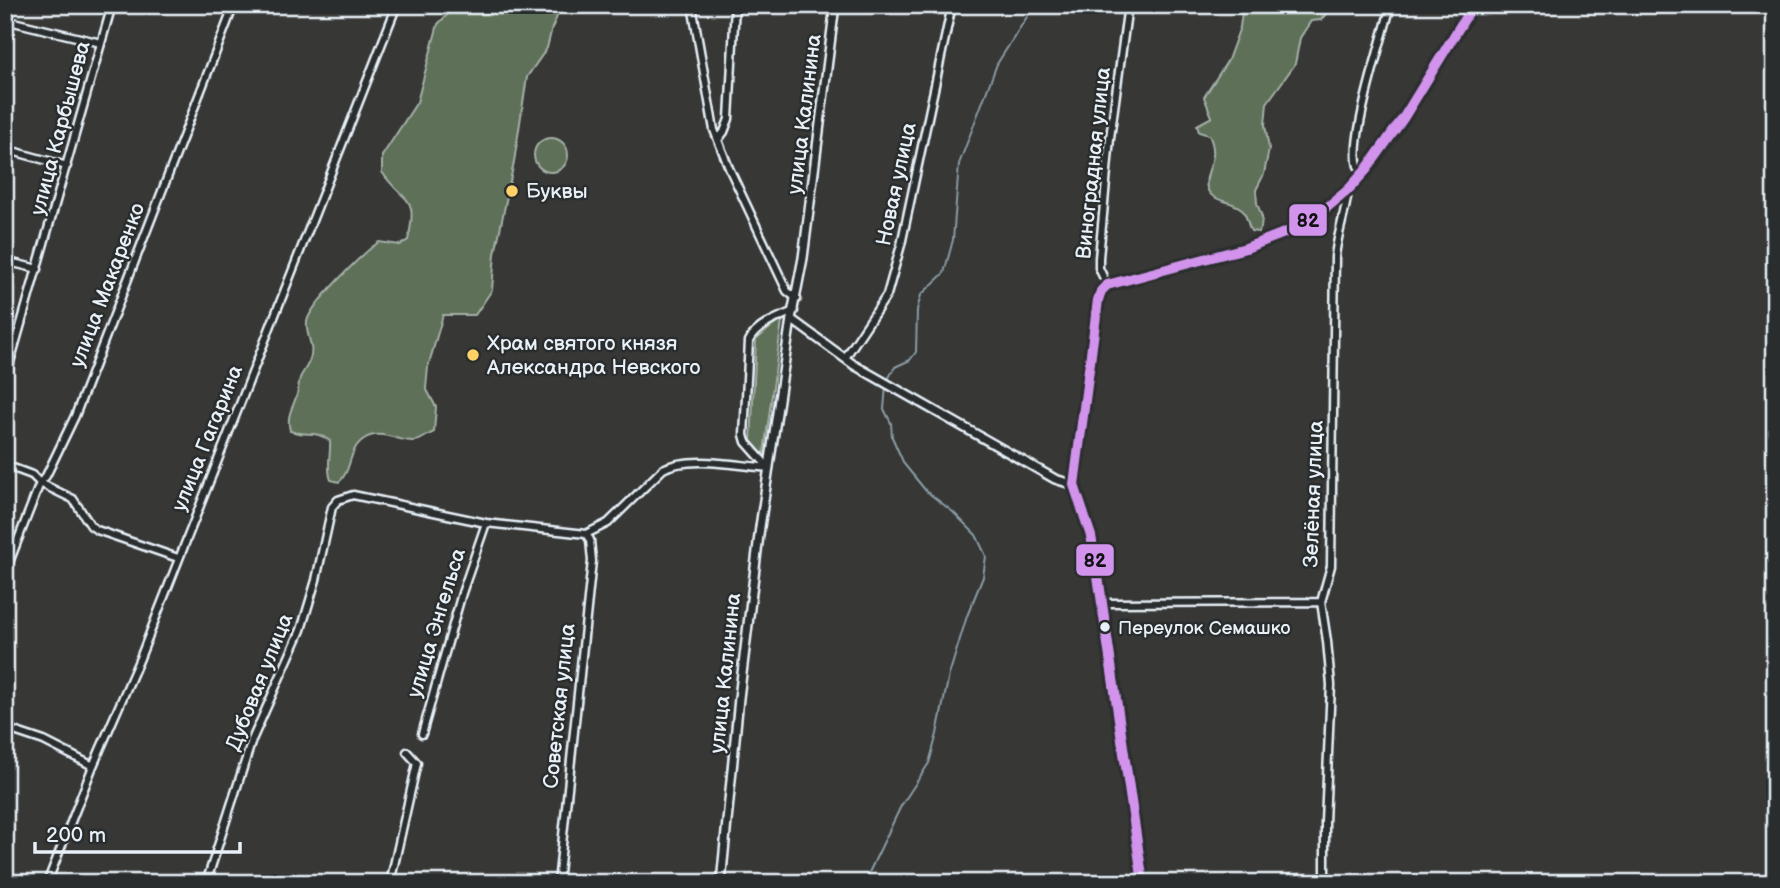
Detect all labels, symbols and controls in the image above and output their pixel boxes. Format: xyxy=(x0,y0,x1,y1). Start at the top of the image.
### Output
street label: улица Калинина xyxy=(782,32,827,196)
street label: улица Карбышева xyxy=(25,38,96,218)
street label: Виноградная улица xyxy=(1071,65,1116,260)
street label: Новая улица xyxy=(871,120,922,248)
place label: Буквы xyxy=(526,179,588,204)
marker: Буквы xyxy=(504,183,520,199)
street label: улица Макаренко xyxy=(65,199,150,371)
line badge: 82 xyxy=(1288,203,1328,237)
text: 82 xyxy=(1297,210,1320,233)
place label: Храм святого князя Александра Невского xyxy=(486,331,701,380)
marker: Храм святого князя Александра Невского xyxy=(465,347,481,363)
street label: улица Гагарина xyxy=(167,361,248,515)
street label: Зелёная улица xyxy=(1298,419,1329,568)
line badge: 82 xyxy=(1075,543,1115,577)
street label: улица Энгельса xyxy=(402,545,471,701)
text: 82 xyxy=(1084,550,1107,573)
street label: улица Калинина xyxy=(705,591,746,755)
street label: Дубовая улица xyxy=(221,609,299,754)
place label: Переулок Семашко xyxy=(1118,617,1290,640)
marker: Переулок Семашко xyxy=(1098,620,1112,634)
street label: Советская улица xyxy=(538,622,581,790)
scale bar xyxy=(35,811,240,855)
text: 200 m xyxy=(46,823,106,848)

